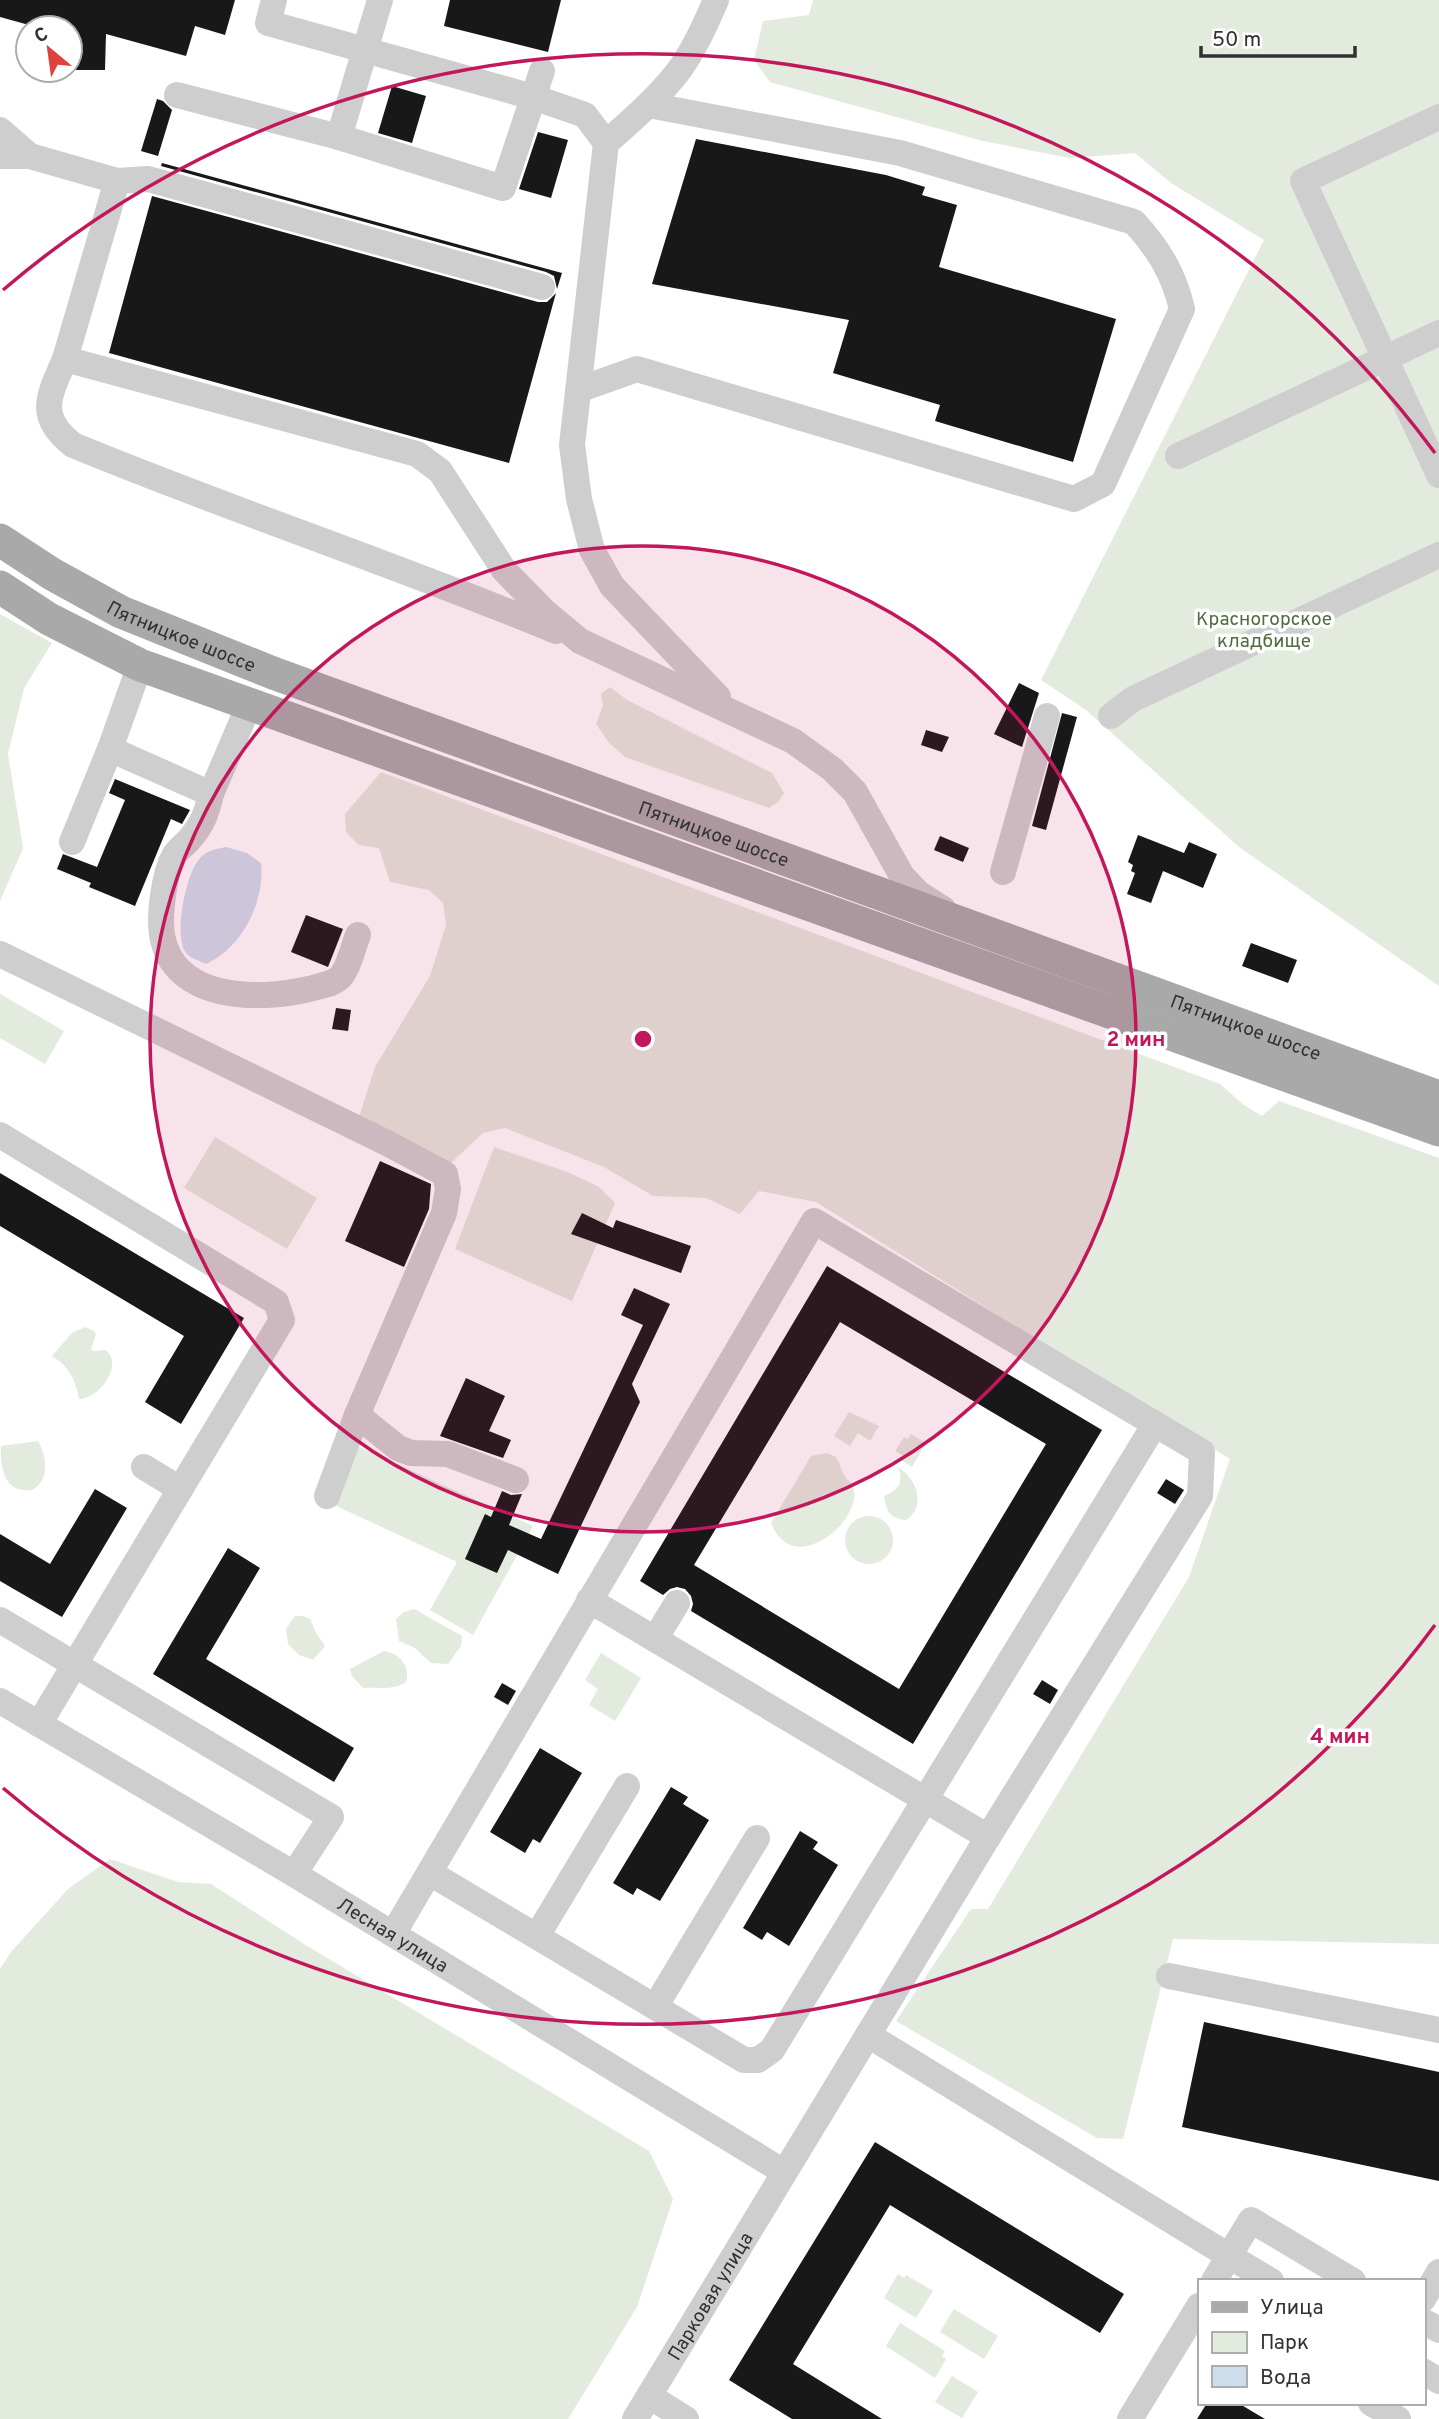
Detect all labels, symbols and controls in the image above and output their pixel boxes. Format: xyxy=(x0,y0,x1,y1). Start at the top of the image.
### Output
north arrow xyxy=(14,14,84,84)
scale bar xyxy=(1201,14,1355,58)
text: С xyxy=(31,22,53,49)
text: 50 m xyxy=(1212,27,1261,54)
street label: Пятницкое шоссе xyxy=(102,596,259,679)
park label: Красногорское кладбище xyxy=(1196,608,1332,654)
street label: Пятницкое шоссе xyxy=(635,797,792,874)
street label: Пятницкое шоссе xyxy=(1167,990,1324,1067)
centre of rings xyxy=(631,1027,655,1051)
text: 2 мин xyxy=(1106,1027,1166,1054)
text: 4 мин xyxy=(1310,1724,1370,1751)
street label: Лесная улица xyxy=(332,1893,452,1979)
street label: Парковая улица xyxy=(663,2228,759,2365)
legend xyxy=(1198,2279,1425,2405)
text: Улица xyxy=(1260,2295,1324,2322)
text: Парк xyxy=(1260,2330,1309,2357)
text: Вода xyxy=(1260,2365,1311,2392)

